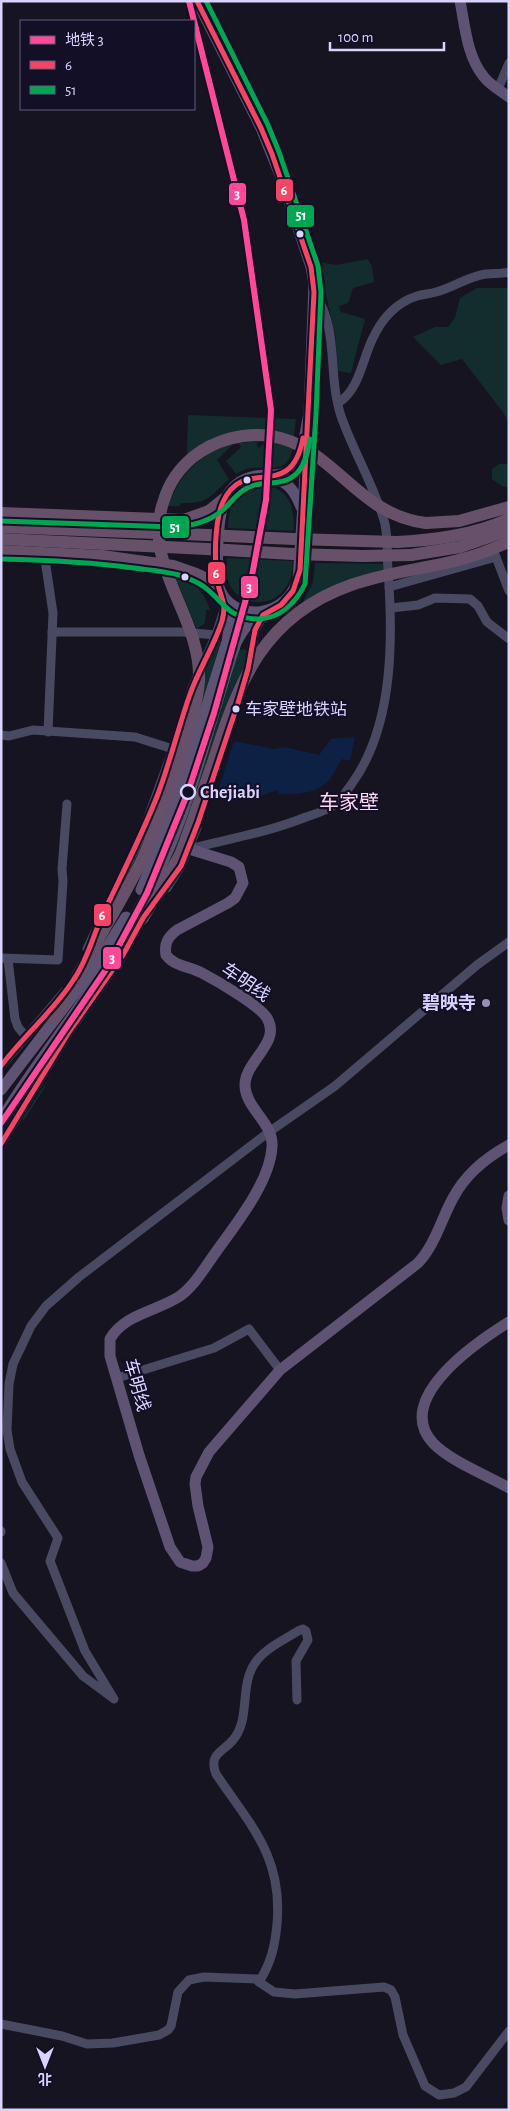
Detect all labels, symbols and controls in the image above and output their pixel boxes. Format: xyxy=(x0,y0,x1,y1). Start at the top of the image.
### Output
legend xyxy=(20,20,195,110)
scale bar xyxy=(330,20,444,52)
text: 100 m xyxy=(338,30,373,45)
text: 地铁 3 xyxy=(65,32,104,48)
text: 6 xyxy=(65,58,72,73)
text: 51 xyxy=(65,83,76,98)
line badge: 6 xyxy=(275,178,294,202)
line badge: 3 xyxy=(228,182,247,206)
text: 6 xyxy=(281,184,288,198)
text: 3 xyxy=(234,188,240,202)
line badge: 51 xyxy=(286,204,315,228)
text: 51 xyxy=(295,209,307,223)
unlabelled marker xyxy=(295,229,305,239)
unlabelled marker xyxy=(242,475,252,485)
line badge: 51 xyxy=(161,515,190,539)
text: 51 xyxy=(169,521,181,535)
line badge: 6 xyxy=(207,561,226,585)
text: 6 xyxy=(213,567,220,581)
unlabelled marker xyxy=(180,572,190,582)
line badge: 3 xyxy=(240,575,259,599)
text: 3 xyxy=(246,581,252,595)
place label: 车家壁地铁站 xyxy=(245,700,347,718)
marker: 车家壁地铁站 xyxy=(231,704,241,714)
marker: Chejiabi xyxy=(180,784,196,800)
place label: Chejiabi xyxy=(200,784,260,802)
district label: 车家壁 xyxy=(319,792,379,813)
line badge: 6 xyxy=(93,903,112,927)
text: 6 xyxy=(99,909,106,923)
line badge: 3 xyxy=(102,946,122,970)
text: 3 xyxy=(109,952,115,966)
street label: 车明线 xyxy=(218,959,274,1005)
place label: 碧映寺 xyxy=(422,993,476,1013)
marker: 碧映寺 xyxy=(480,997,492,1009)
street label: 车明线 xyxy=(120,1356,154,1414)
north arrow xyxy=(20,2041,70,2091)
text: 北 xyxy=(38,2071,52,2086)

